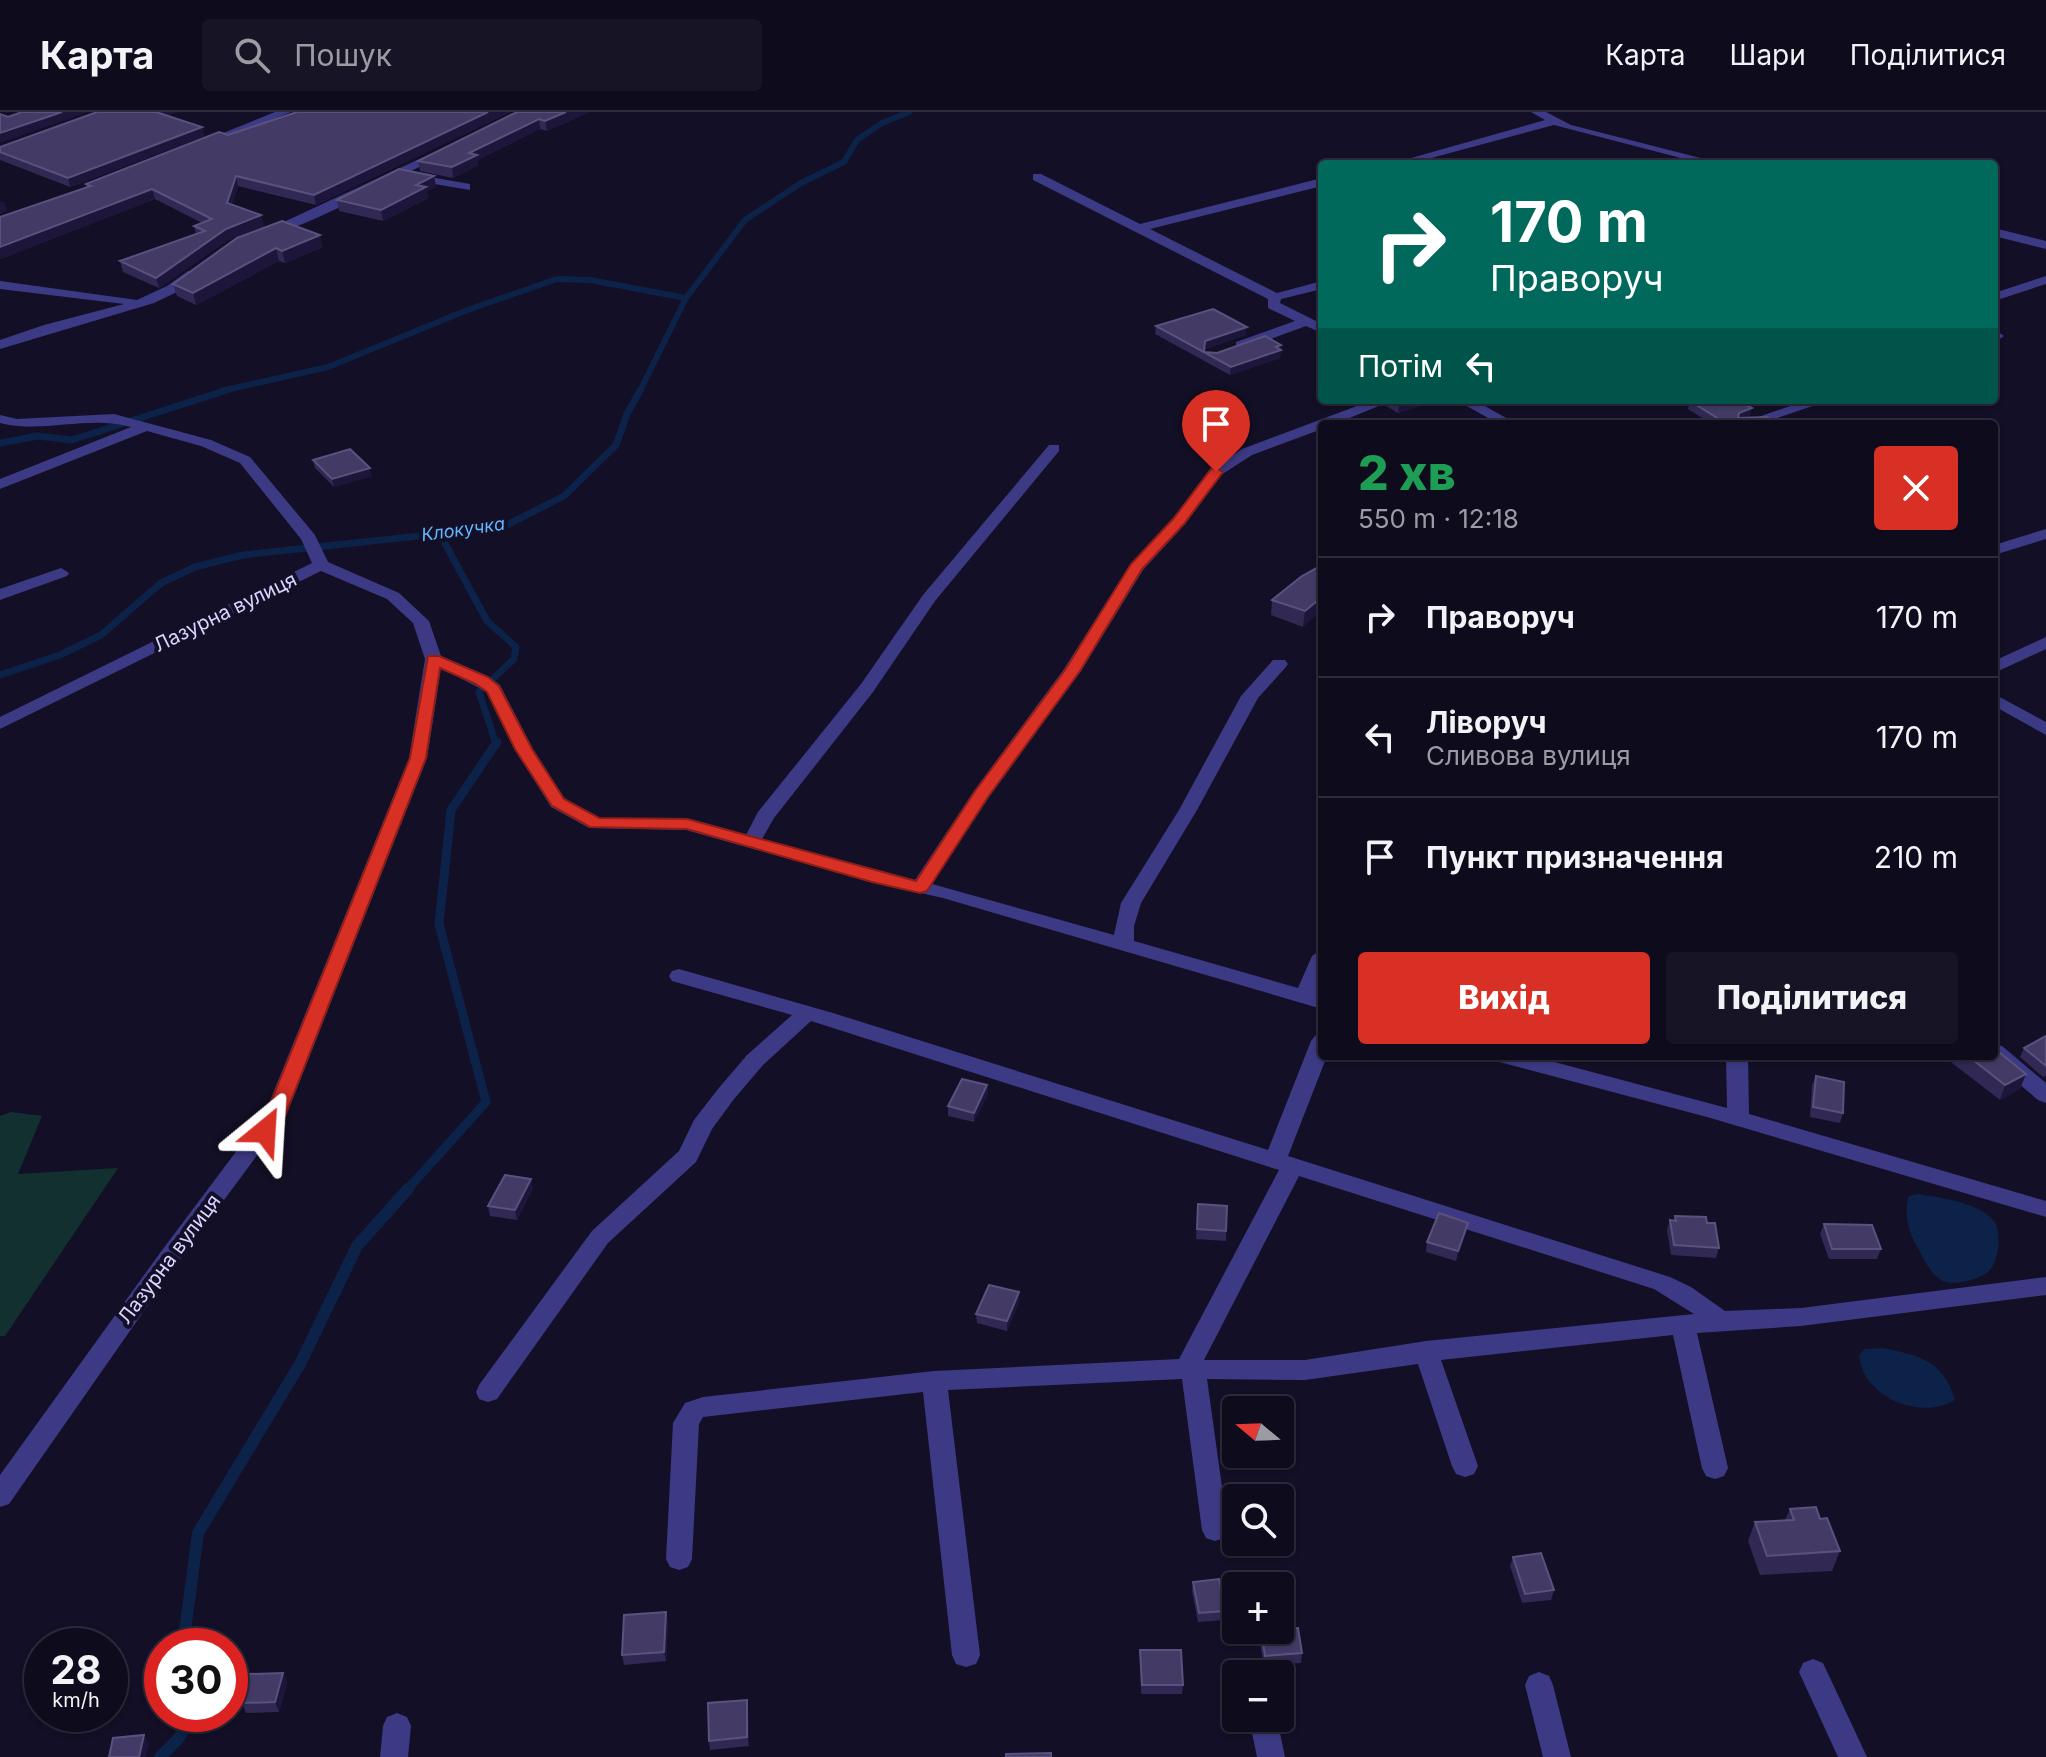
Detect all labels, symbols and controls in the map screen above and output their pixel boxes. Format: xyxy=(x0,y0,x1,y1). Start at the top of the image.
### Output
search box xyxy=(202,19,762,91)
text: Карта xyxy=(40,32,154,78)
icon: search xyxy=(230,33,274,77)
text: Пошук xyxy=(294,37,392,73)
text: Карта xyxy=(1605,38,1686,72)
text: Шари xyxy=(1730,38,1806,72)
text: Поділитися xyxy=(1850,38,2006,72)
text: 170 m xyxy=(1490,188,1648,256)
icon: right xyxy=(1358,192,1462,296)
text: Праворуч xyxy=(1490,256,1663,300)
icon: left xyxy=(1459,344,1503,388)
text: Потім xyxy=(1358,348,1443,384)
pin xyxy=(1182,390,1250,472)
icon: arrive xyxy=(1194,402,1238,446)
text: 2 хв xyxy=(1358,443,1456,502)
button: close xyxy=(1874,446,1958,530)
text: 550 m · 12:18 xyxy=(1358,503,1519,534)
water label: Клокучка xyxy=(420,513,506,545)
street label: Лазурна вулиця xyxy=(150,567,300,657)
icon: right xyxy=(1358,595,1402,639)
text: Праворуч xyxy=(1426,599,1575,635)
text: 170 m xyxy=(1876,599,1958,635)
text: Ліворуч xyxy=(1426,704,1546,740)
icon: left xyxy=(1358,715,1402,759)
text: 170 m xyxy=(1876,719,1958,755)
text: Сливова вулиця xyxy=(1426,740,1631,771)
icon: arrive xyxy=(1358,835,1402,879)
text: Пункт призначення xyxy=(1426,839,1724,875)
text: 210 m xyxy=(1874,839,1958,875)
button: Вихід xyxy=(1358,952,1650,1044)
button: Поділитися xyxy=(1666,952,1958,1044)
position arrow xyxy=(223,1089,307,1173)
street label: Лазурна вулиця xyxy=(112,1190,226,1328)
north arrow xyxy=(1222,1396,1294,1468)
map controls xyxy=(1222,1396,1294,1732)
button: search xyxy=(1222,1484,1294,1556)
button: + xyxy=(1222,1572,1294,1644)
speed limit sign: 30 xyxy=(144,1628,248,1732)
text: 28 xyxy=(50,1645,102,1694)
button: − xyxy=(1222,1660,1294,1732)
text: km/h xyxy=(52,1688,100,1712)

